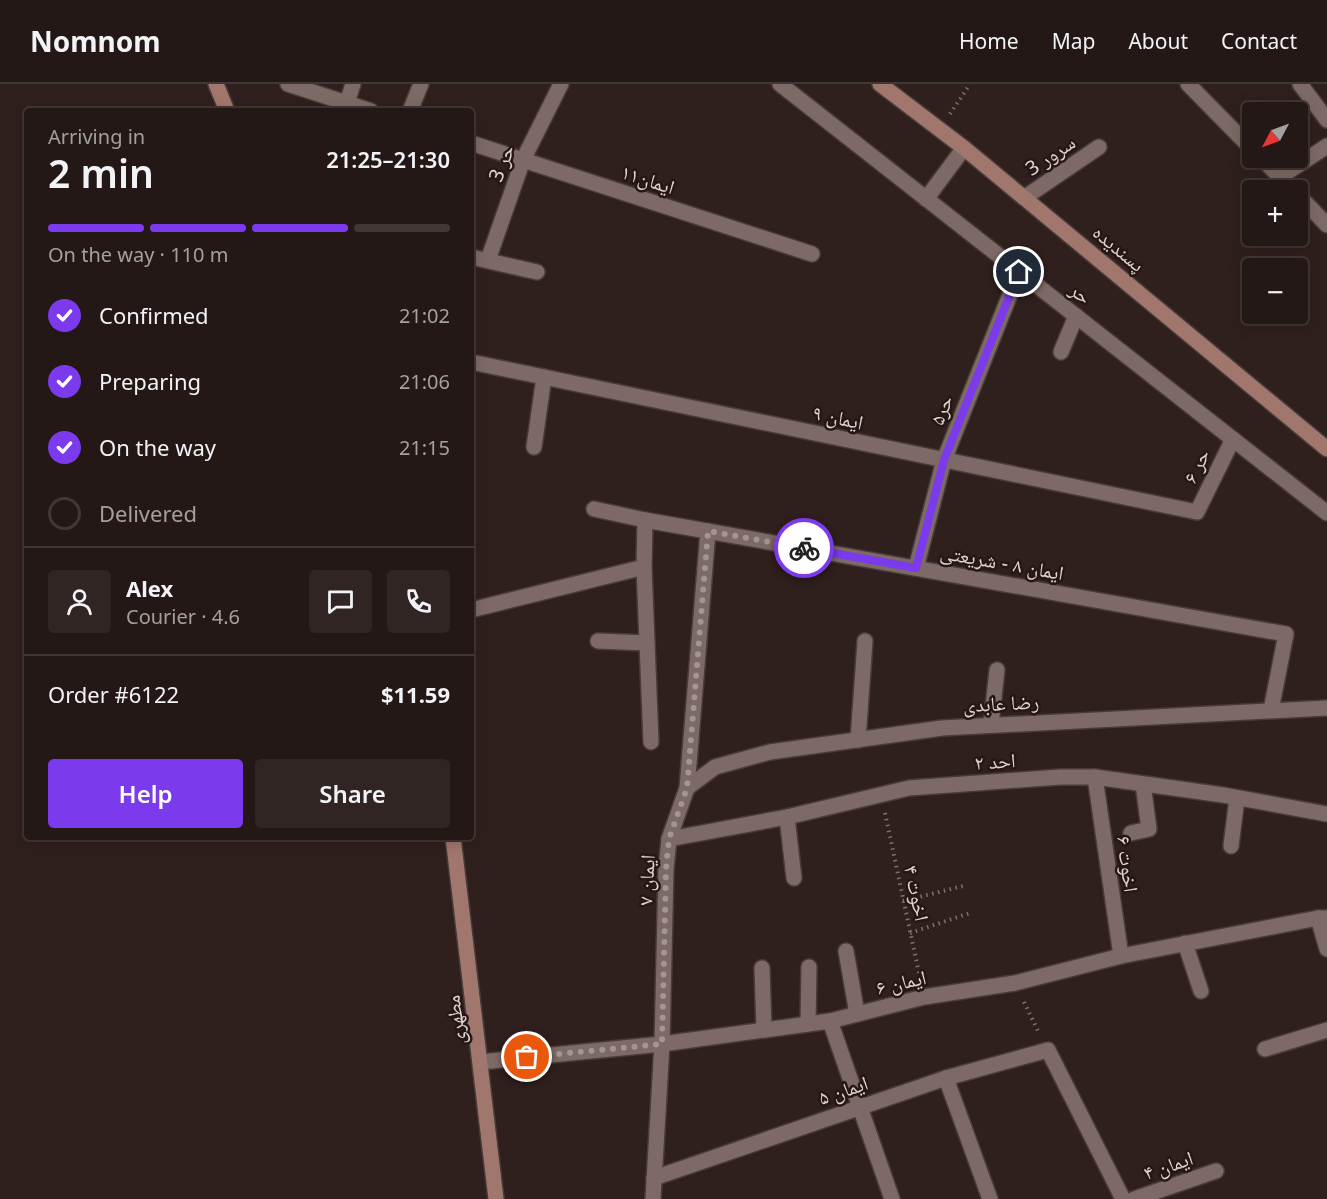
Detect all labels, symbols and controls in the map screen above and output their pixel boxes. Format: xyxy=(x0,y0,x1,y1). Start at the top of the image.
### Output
text: Nomnom xyxy=(30,22,161,60)
text: Home xyxy=(959,27,1019,55)
text: Map xyxy=(1052,27,1095,55)
text: About xyxy=(1128,27,1188,55)
text: Contact xyxy=(1221,27,1297,55)
north arrow xyxy=(1242,102,1308,168)
map controls xyxy=(1242,102,1308,324)
text: Arriving in xyxy=(48,123,145,150)
street label: سرور 3 xyxy=(1020,128,1080,182)
street label: حر 3 xyxy=(481,140,521,185)
text: 21:25–21:30 xyxy=(326,144,450,174)
text: 2 min xyxy=(48,146,154,199)
street label: ایمان۱۱ xyxy=(618,158,678,200)
button: + xyxy=(1242,180,1308,246)
street label: پسندیده xyxy=(1087,218,1151,278)
text: On the way · 110 m xyxy=(48,241,228,268)
pin xyxy=(993,246,1044,297)
icon: home xyxy=(1002,255,1035,288)
button: − xyxy=(1242,258,1308,324)
street label: حر xyxy=(1064,275,1098,310)
icon: check xyxy=(48,299,81,332)
text: Confirmed xyxy=(99,300,209,330)
text: 21:02 xyxy=(399,302,450,329)
icon: check xyxy=(48,365,81,398)
text: Preparing xyxy=(99,366,201,396)
text: 21:06 xyxy=(399,368,450,395)
street label: حر۵ xyxy=(923,391,959,429)
street label: ایمان ۹ xyxy=(810,399,866,435)
icon: check xyxy=(48,431,81,464)
text: On the way xyxy=(99,432,216,462)
text: 21:15 xyxy=(399,434,450,461)
street label: حر ۶ xyxy=(1176,444,1216,488)
text: Delivered xyxy=(99,498,197,528)
courier xyxy=(774,518,834,578)
icon: bike xyxy=(788,532,821,565)
street label: ایمان ۸ - شریعتی xyxy=(938,538,1066,586)
button: person xyxy=(48,570,111,633)
button: chat xyxy=(309,570,372,633)
button: phone xyxy=(387,570,450,633)
text: Alex xyxy=(126,573,173,603)
text: Courier · 4.6 xyxy=(126,603,240,630)
text: Order #6122 xyxy=(48,679,179,709)
text: $11.59 xyxy=(381,679,450,709)
street label: رضا عابدی xyxy=(962,688,1040,718)
street label: احد ۲ xyxy=(974,746,1016,776)
button: Help xyxy=(48,759,243,828)
button: Share xyxy=(255,759,450,828)
street label: اخوت ۶ xyxy=(1111,834,1145,894)
street label: ایمان ۷ xyxy=(631,854,661,906)
street label: اخوت ۴ xyxy=(898,863,936,923)
street label: ایمان ۶ xyxy=(873,963,929,1001)
street label: مطهری xyxy=(439,994,471,1046)
pin xyxy=(501,1031,552,1082)
icon: bag xyxy=(510,1040,543,1073)
street label: ایمان ۵ xyxy=(815,1069,871,1111)
street label: ایمان ۴ xyxy=(1140,1144,1196,1186)

